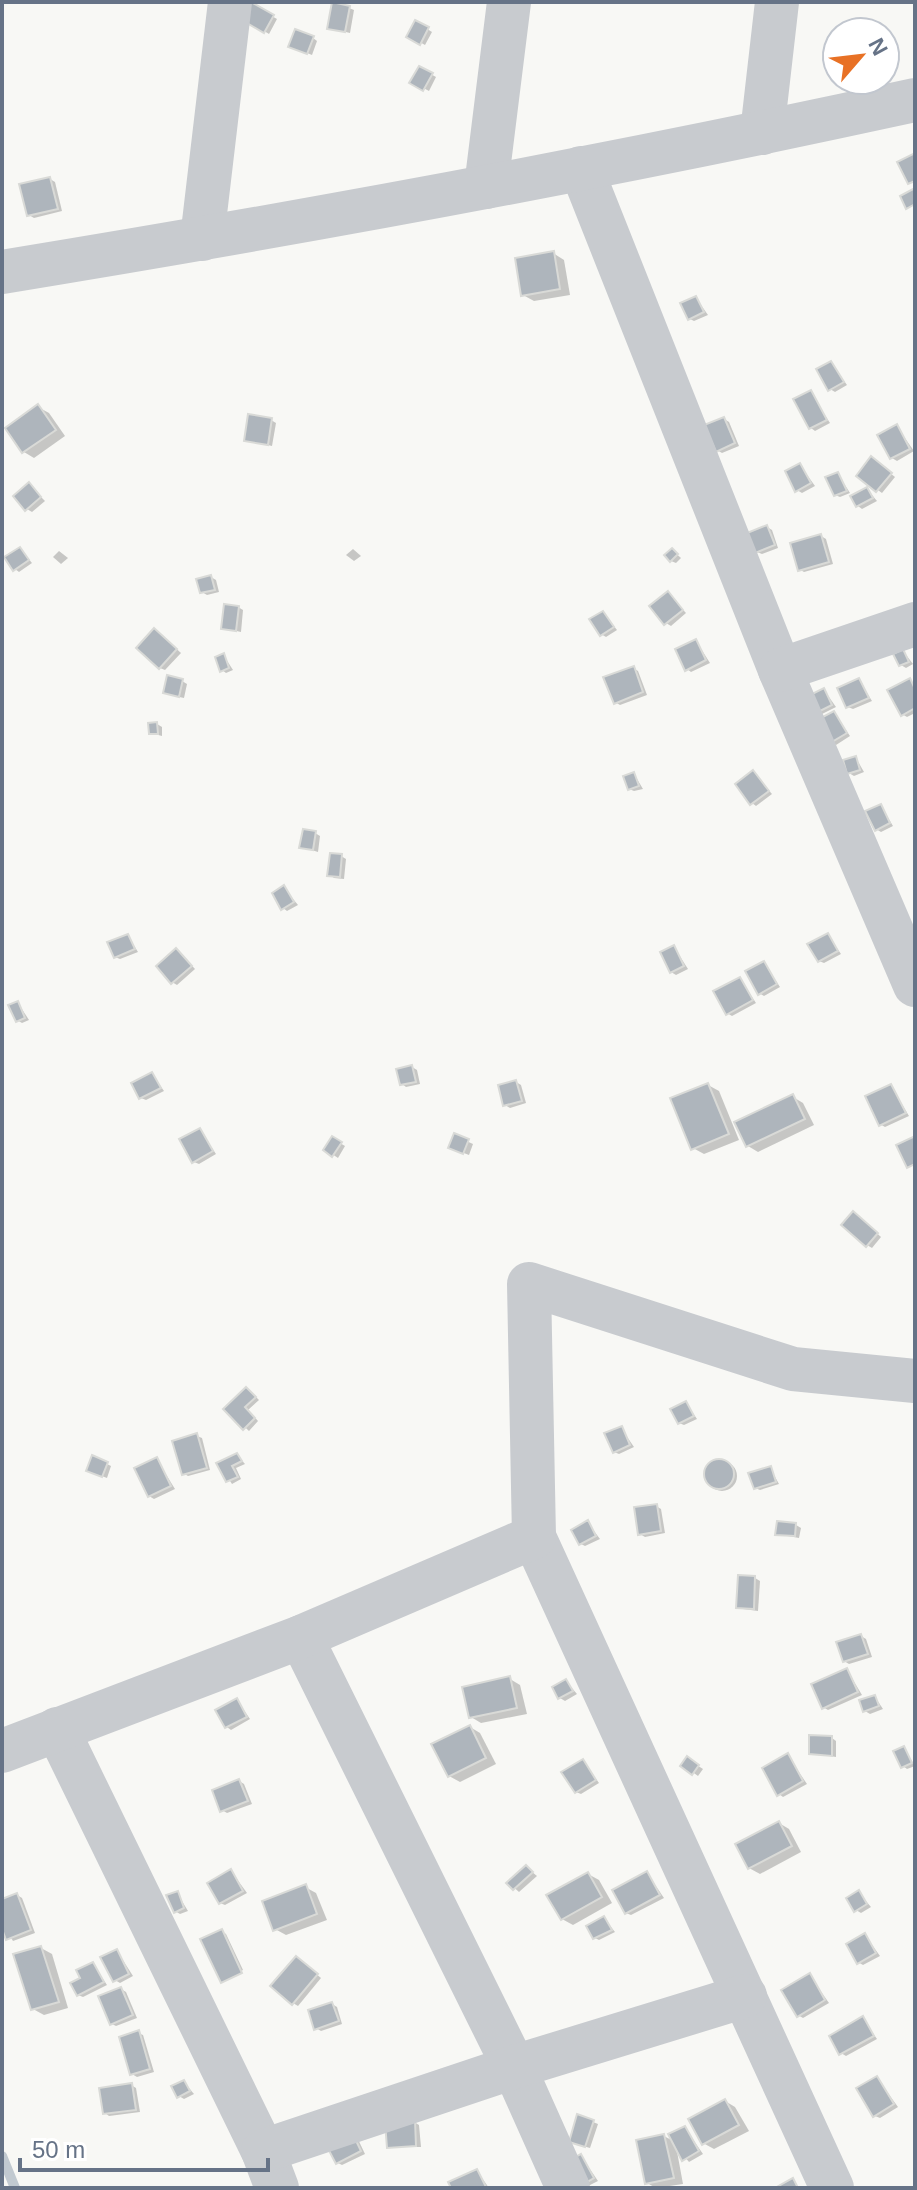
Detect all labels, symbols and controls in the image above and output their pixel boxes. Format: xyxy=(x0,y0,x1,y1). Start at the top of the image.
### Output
north arrow xyxy=(821,16,901,96)
text: N xyxy=(863,34,893,60)
scale bar xyxy=(20,2122,268,2172)
text: 50 m xyxy=(32,2136,85,2163)

